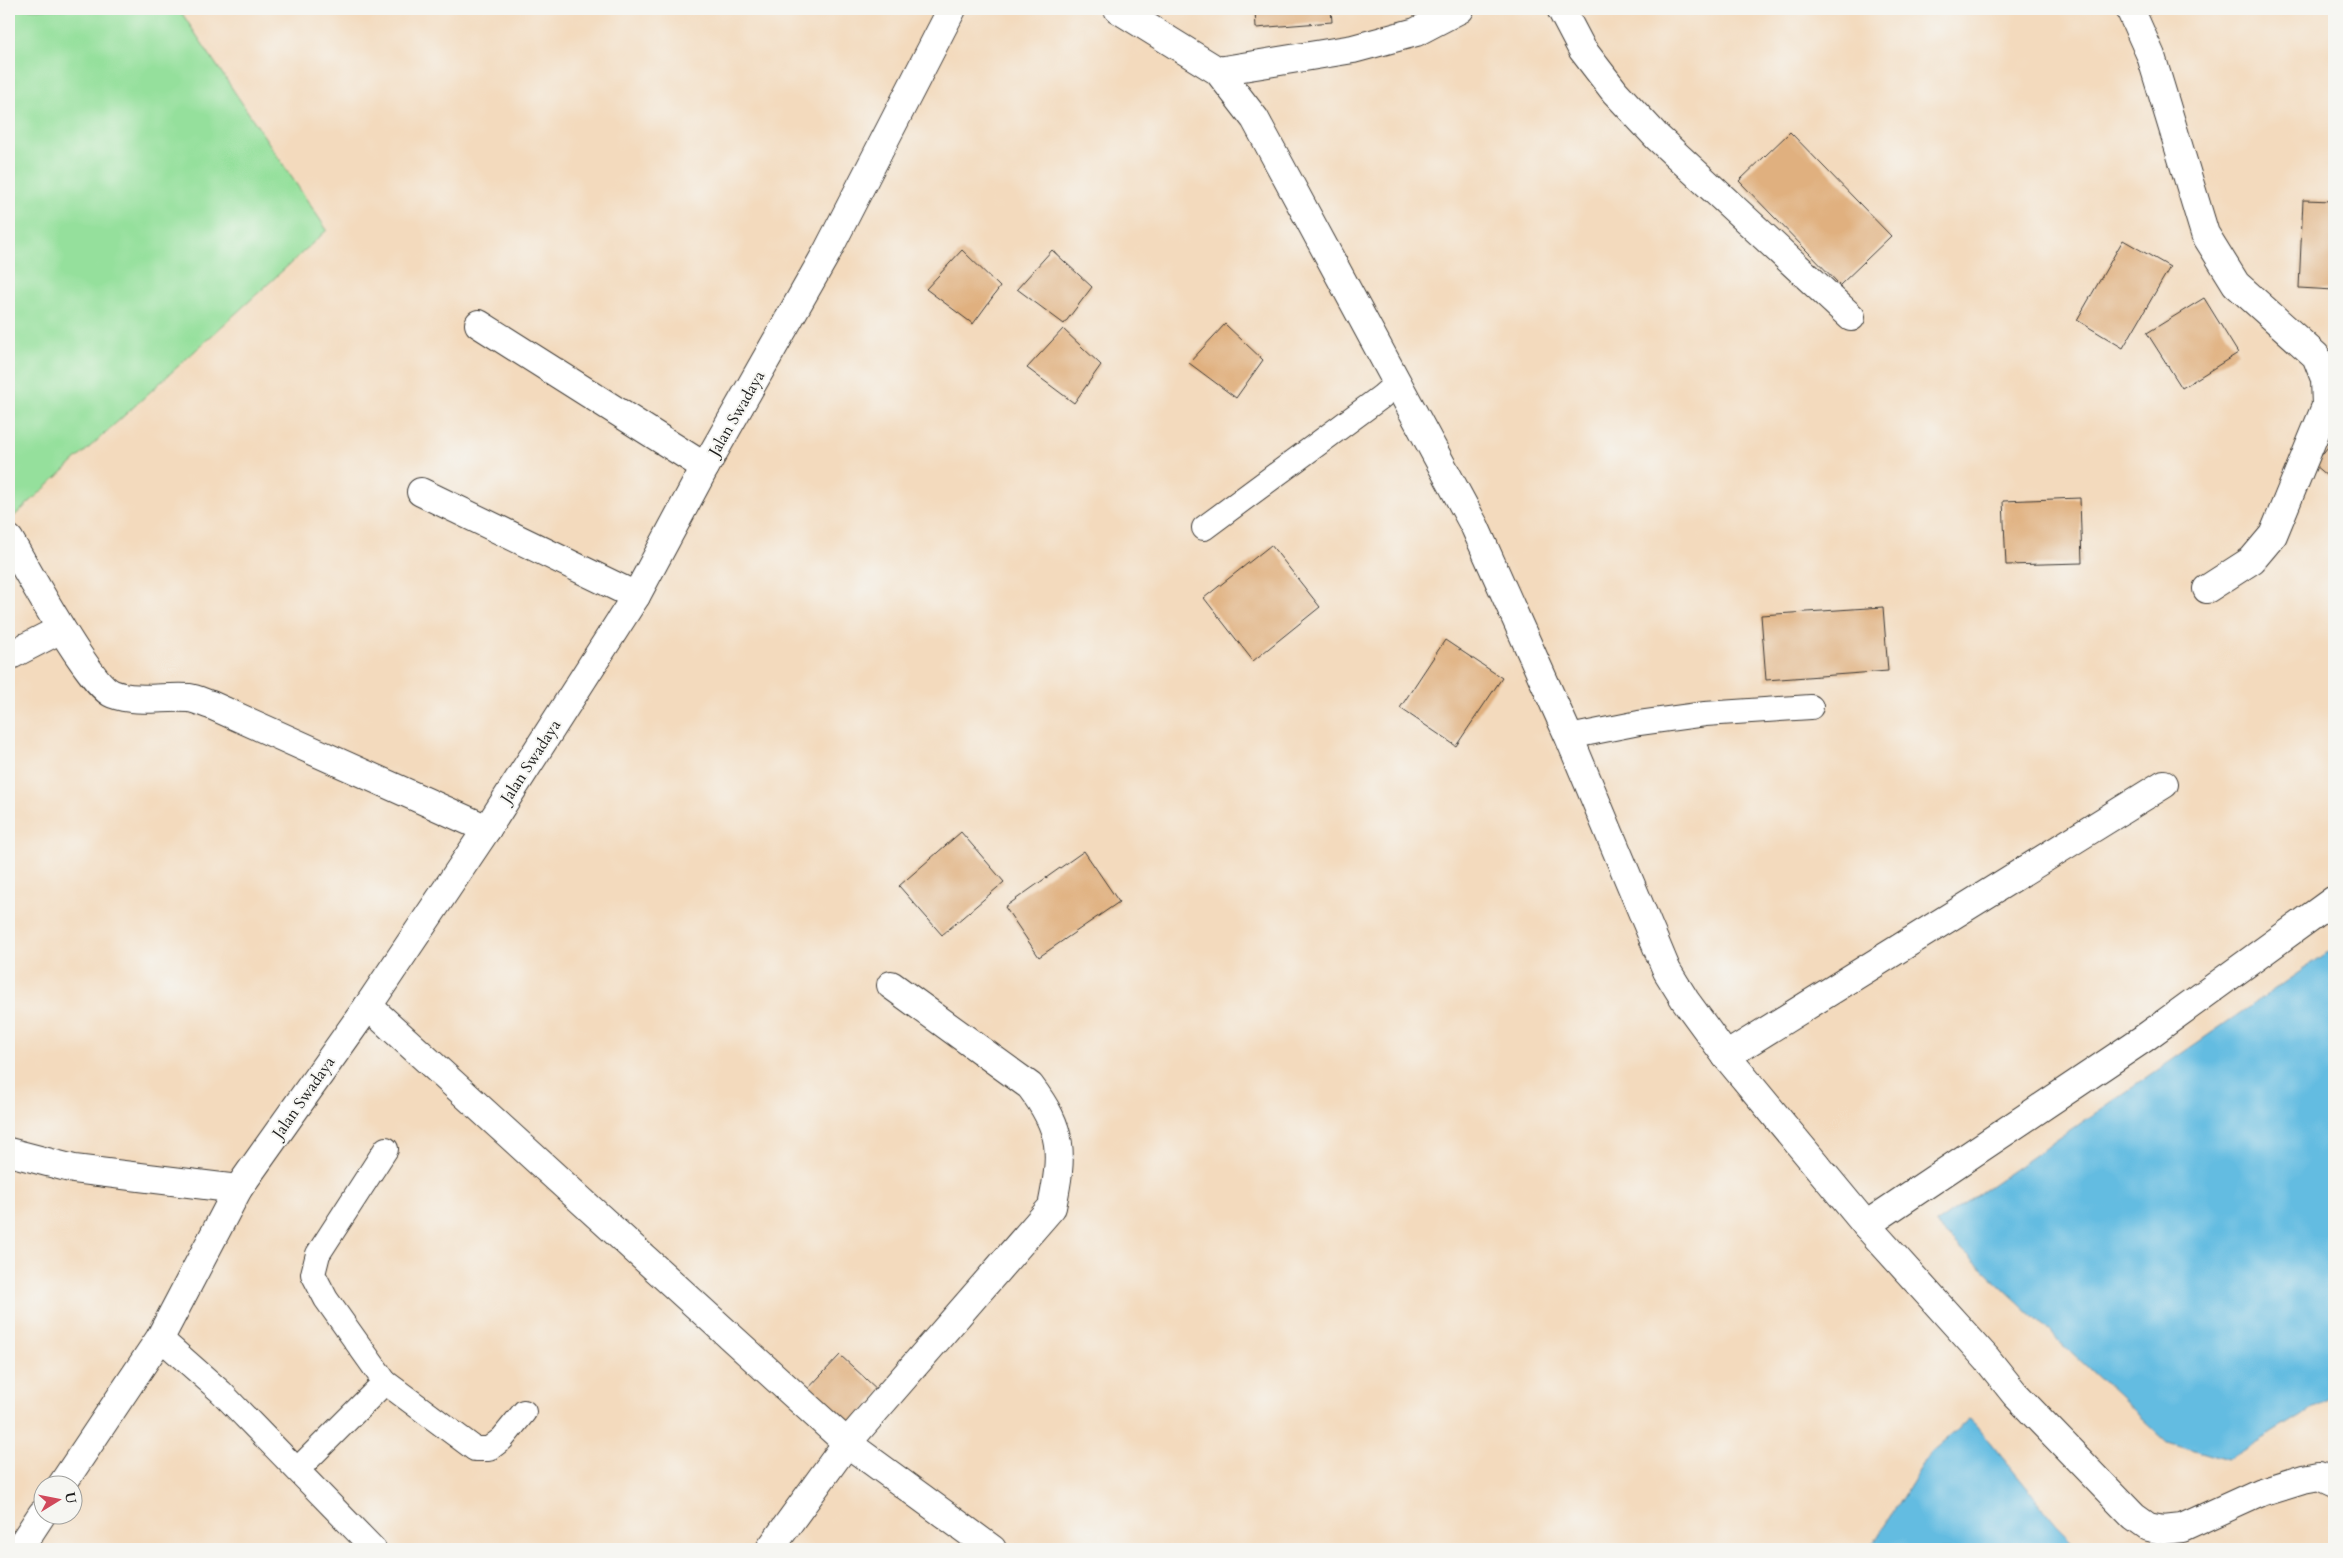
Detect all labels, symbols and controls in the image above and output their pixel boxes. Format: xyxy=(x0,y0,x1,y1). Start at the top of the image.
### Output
street label: Jalan Swadaya xyxy=(703,367,770,462)
street label: Jalan Swadaya xyxy=(495,716,566,809)
street label: Jalan Swadaya xyxy=(266,1052,340,1145)
north arrow xyxy=(32,1476,82,1526)
text: U xyxy=(60,1491,81,1506)

